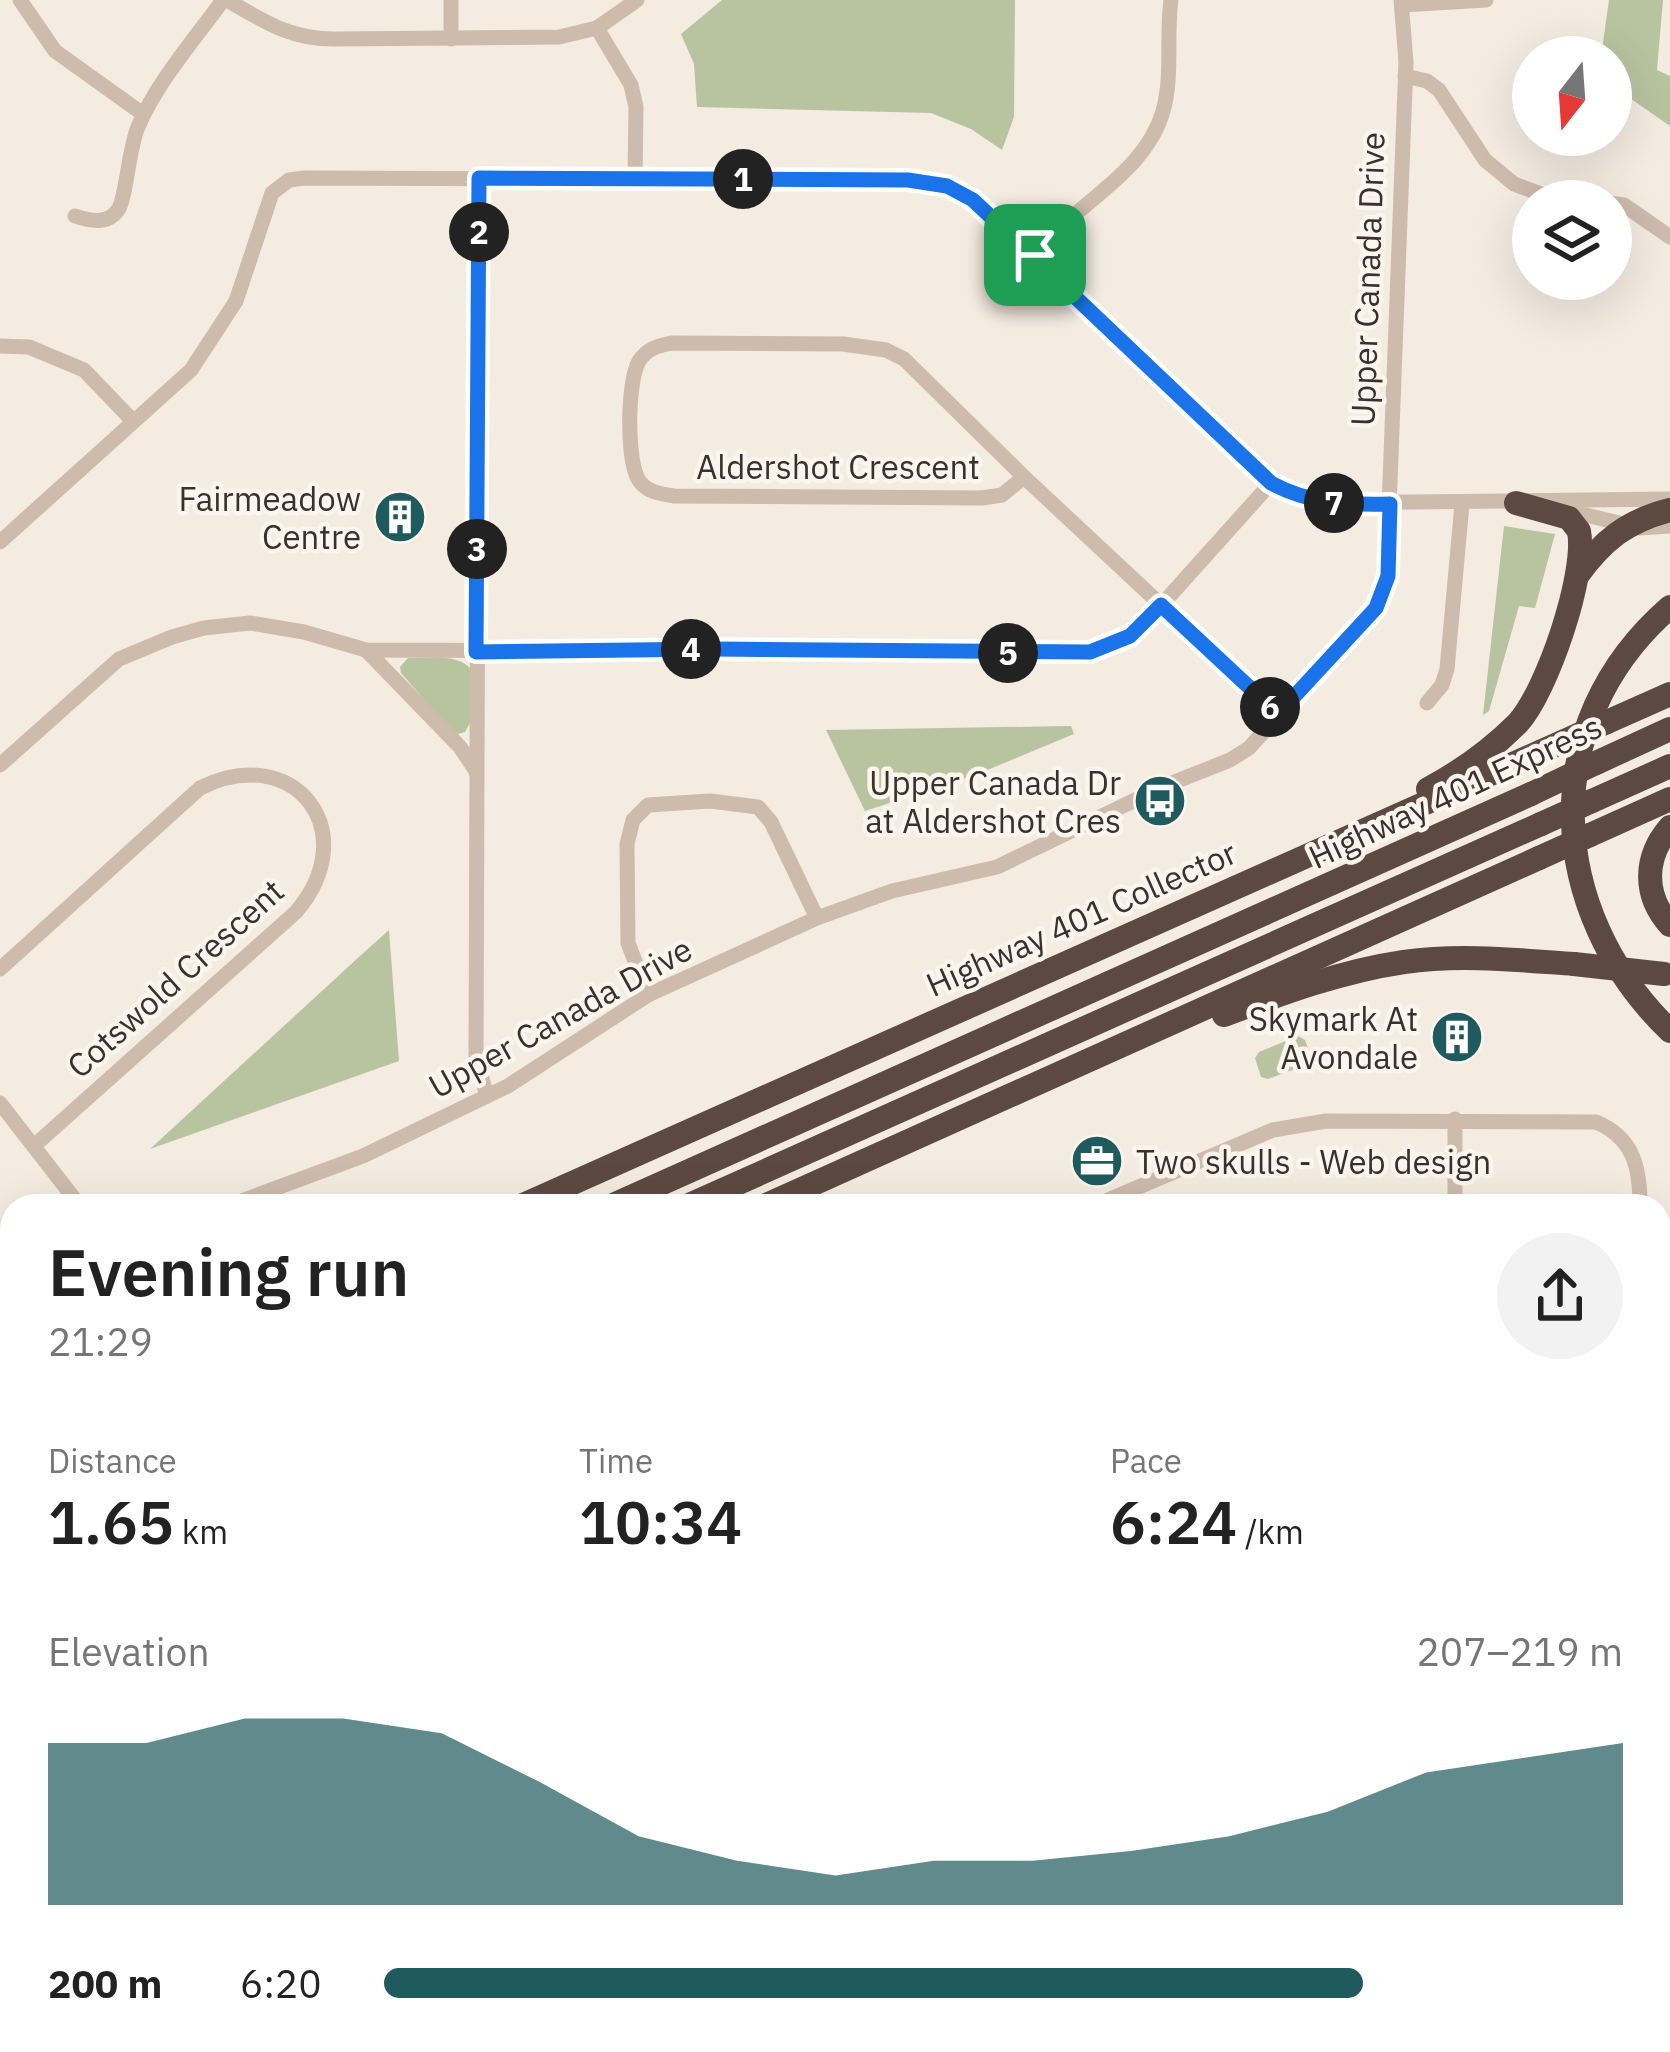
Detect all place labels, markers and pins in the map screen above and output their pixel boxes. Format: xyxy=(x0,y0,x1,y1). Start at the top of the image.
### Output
pin: 1 xyxy=(713,149,773,209)
pin: 2 xyxy=(449,202,509,262)
pin xyxy=(984,204,1086,306)
pin: 7 xyxy=(1304,473,1364,533)
place label: Fairmeadow Centre xyxy=(179,477,361,558)
building icon: Fairmeadow Centre xyxy=(372,489,428,545)
pin: 3 xyxy=(447,519,507,579)
pin: 4 xyxy=(661,619,721,679)
pin: 5 xyxy=(978,623,1038,683)
pin: 6 xyxy=(1240,677,1300,737)
place label: Upper Canada Dr at Aldershot Cres xyxy=(865,761,1121,842)
bus stop icon: Upper Canada Dr at Aldershot Cres xyxy=(1132,773,1188,829)
place label: Skymark At Avondale xyxy=(1249,997,1418,1078)
building icon: Skymark At Avondale xyxy=(1429,1009,1485,1065)
office icon: Two skulls - Web design xyxy=(1069,1133,1125,1189)
place label: Two skulls - Web design xyxy=(1136,1140,1491,1183)

